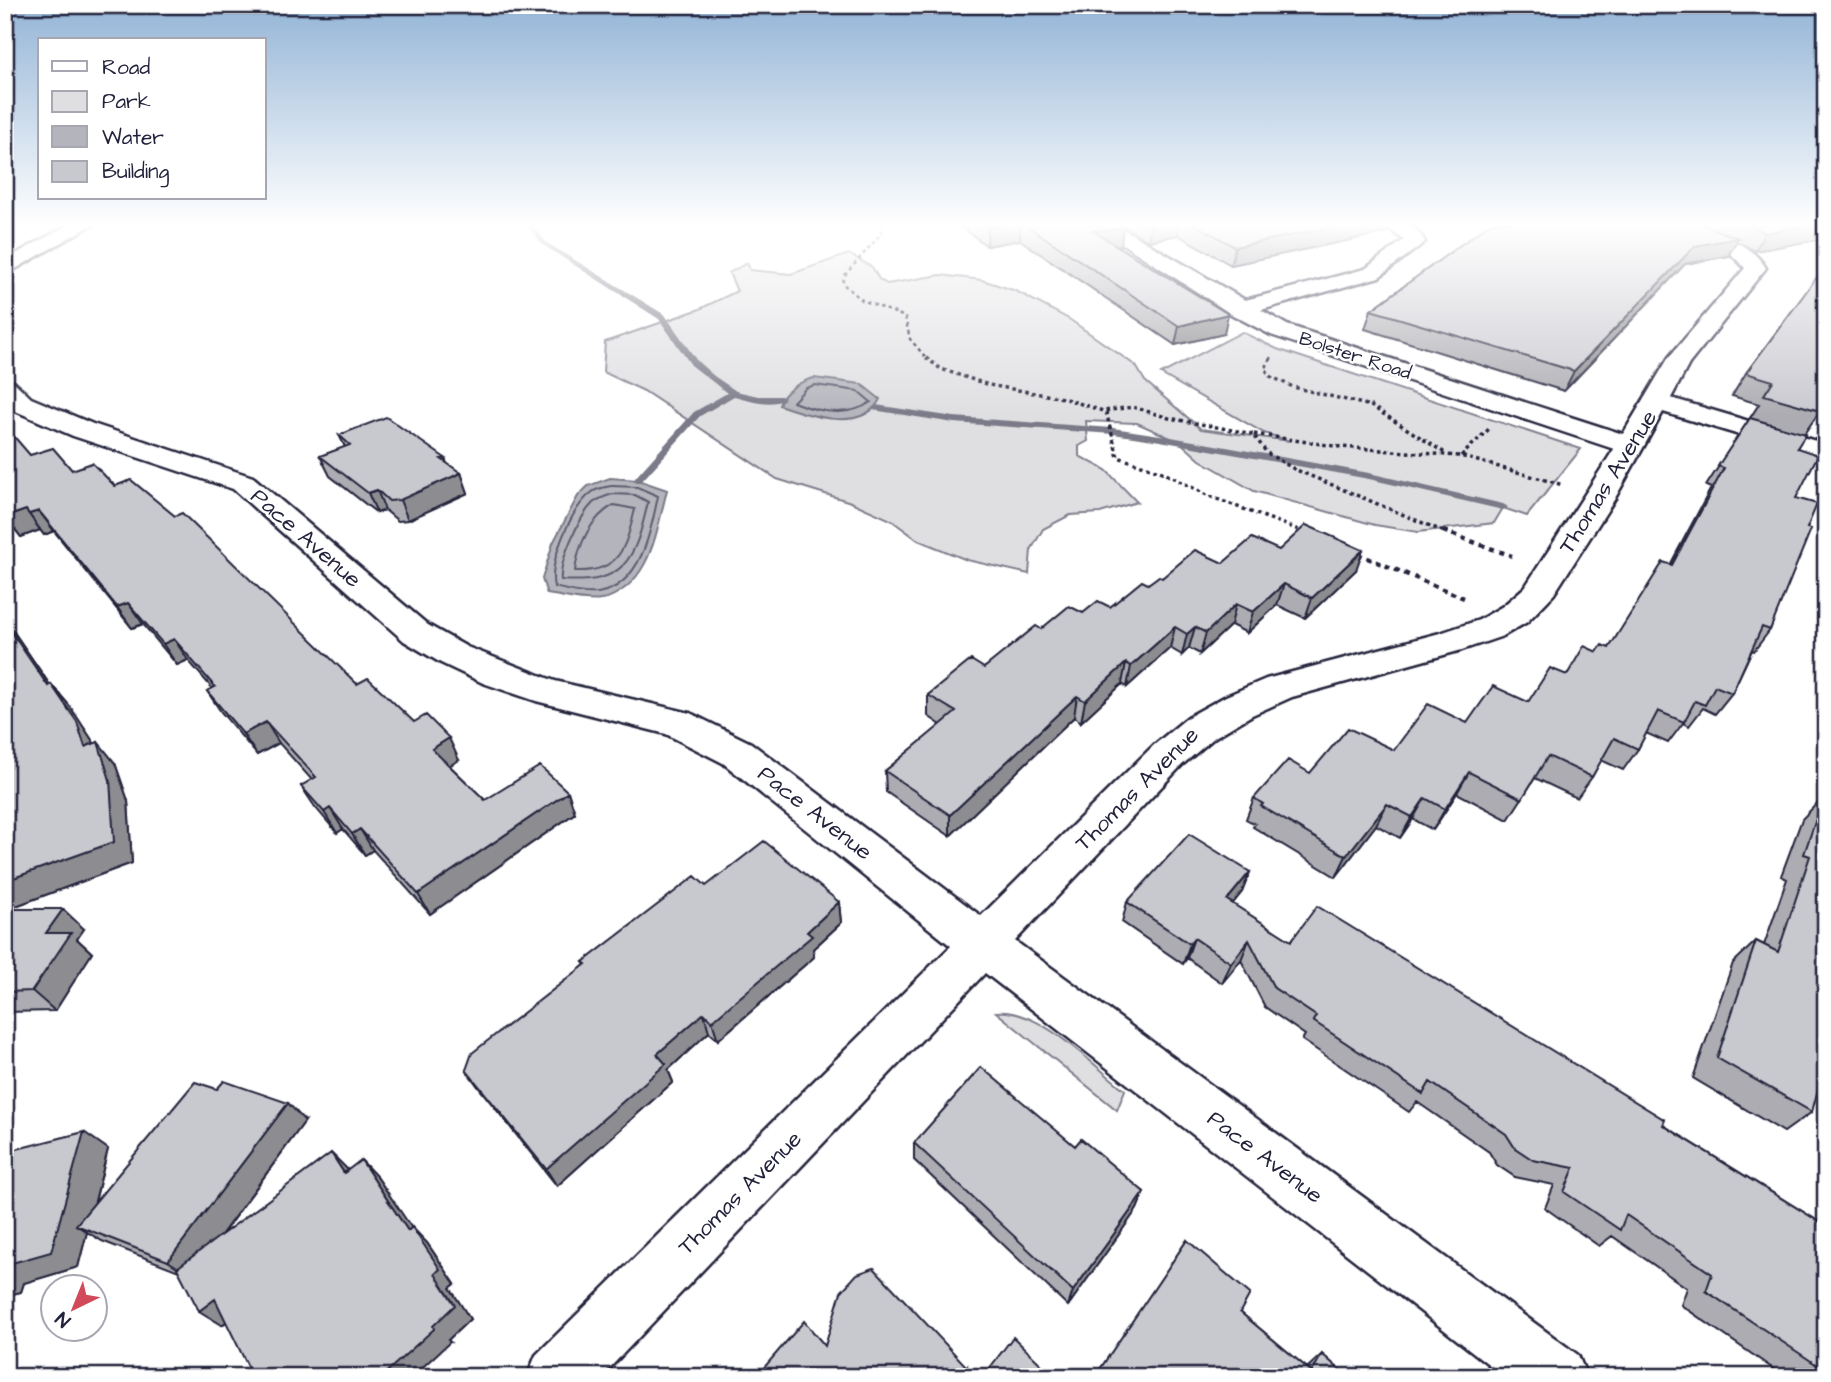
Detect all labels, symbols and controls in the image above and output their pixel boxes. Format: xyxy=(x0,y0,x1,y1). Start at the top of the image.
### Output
legend xyxy=(38,38,266,200)
text: Road xyxy=(102,53,150,82)
text: Park xyxy=(102,87,151,116)
text: Water xyxy=(102,123,164,152)
text: Building xyxy=(102,157,170,188)
street label: Bolster Road xyxy=(1295,325,1415,387)
street label: Thomas Avenue xyxy=(1551,404,1665,560)
street label: Pace Avenue xyxy=(244,481,368,595)
street label: Thomas Avenue xyxy=(1068,720,1206,858)
street label: Pace Avenue xyxy=(751,758,879,868)
street label: Pace Avenue xyxy=(1201,1103,1329,1211)
street label: Thomas Avenue xyxy=(671,1124,809,1262)
north arrow xyxy=(38,1274,108,1344)
text: N xyxy=(50,1305,77,1333)

